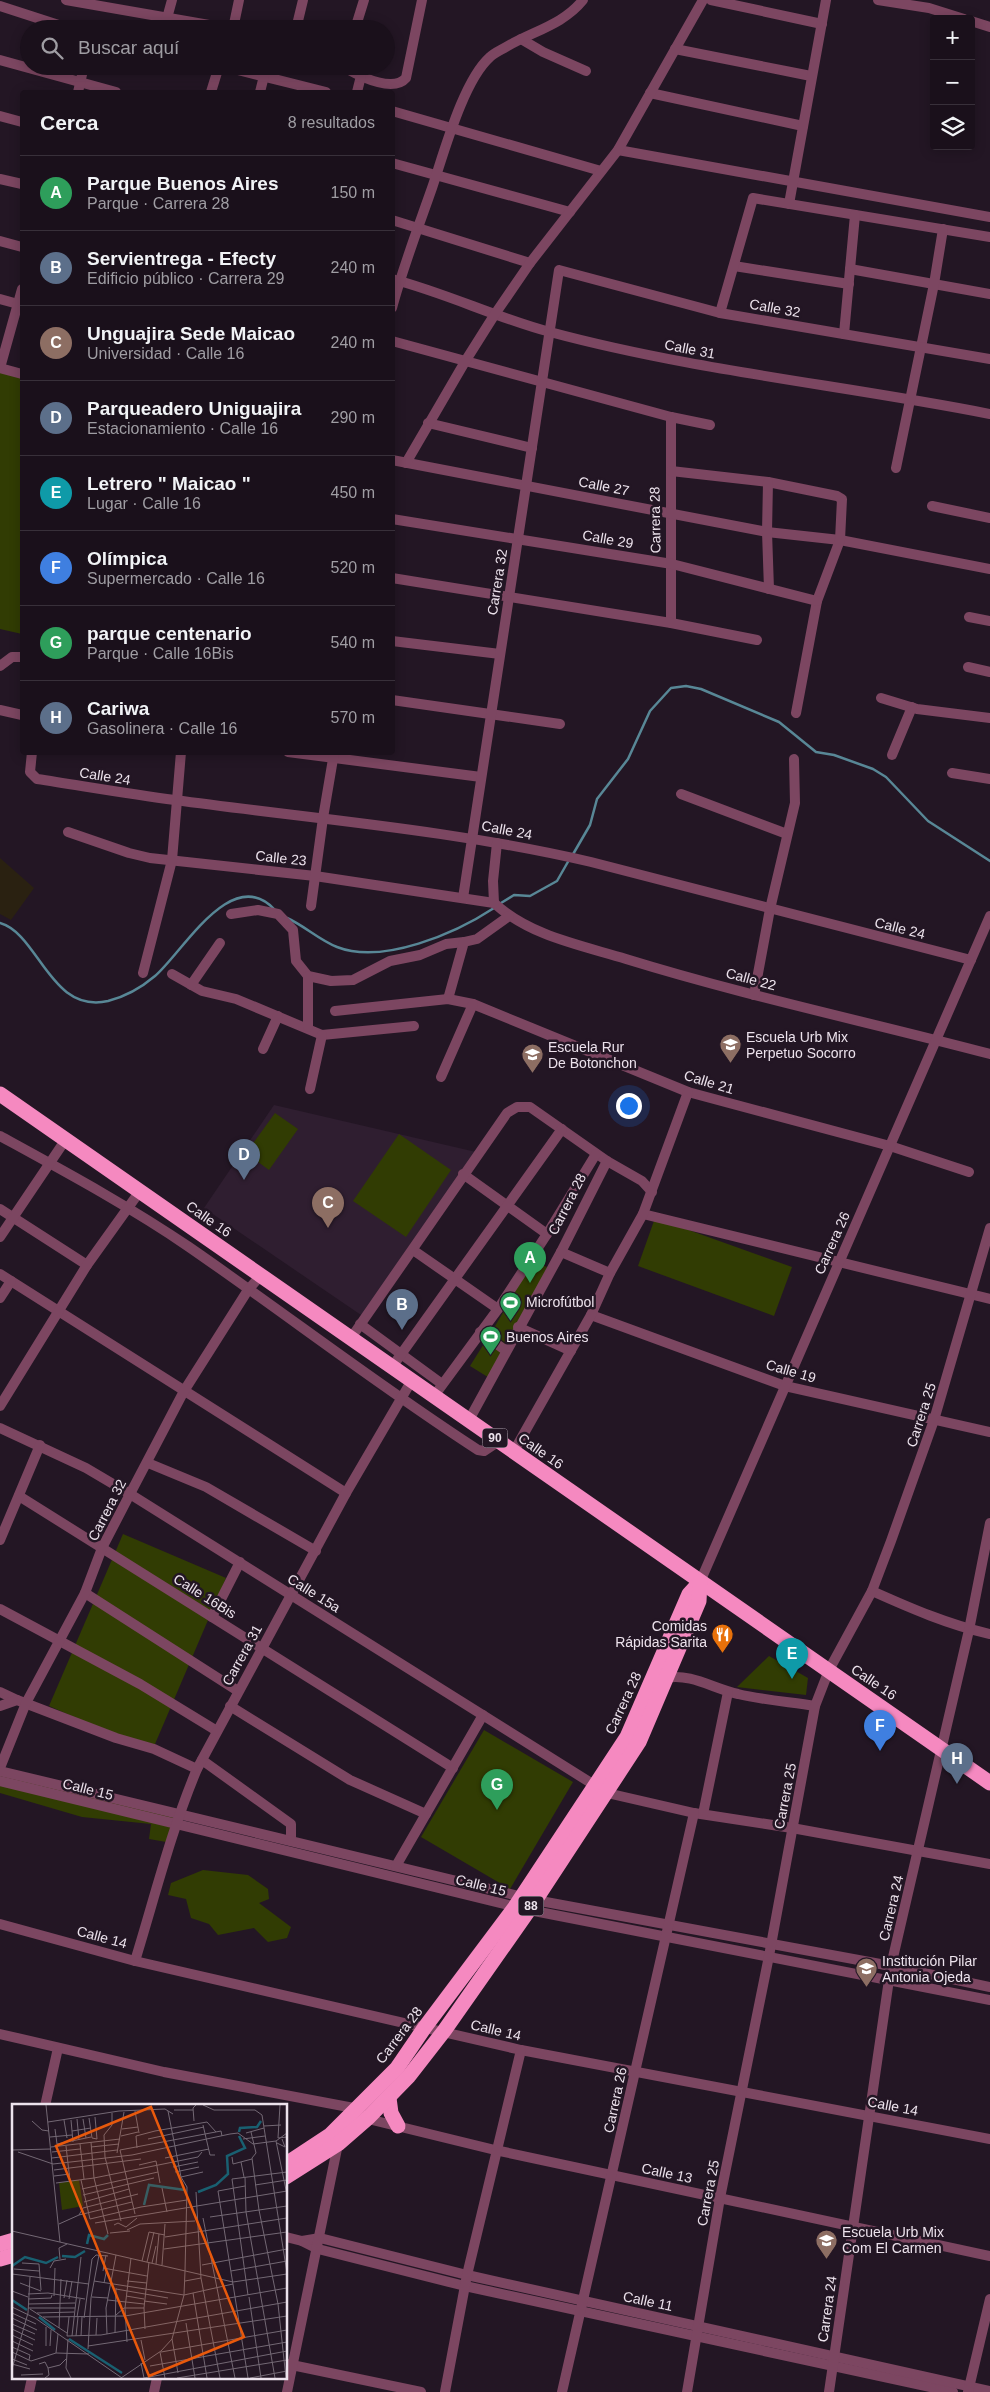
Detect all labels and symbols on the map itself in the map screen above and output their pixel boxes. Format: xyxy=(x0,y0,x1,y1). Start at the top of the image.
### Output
street label: Calle 32 xyxy=(748,296,802,320)
street label: Calle 31 xyxy=(663,336,717,362)
street label: Calle 27 xyxy=(577,473,631,499)
street label: Carrera 28 xyxy=(646,486,664,554)
street label: Calle 29 xyxy=(581,527,635,551)
street label: Carrera 32 xyxy=(484,547,510,616)
street label: Calle 24 xyxy=(78,764,132,788)
street label: Calle 24 xyxy=(480,817,534,843)
street label: Calle 23 xyxy=(255,847,308,869)
street label: Calle 24 xyxy=(873,914,927,942)
street label: Calle 22 xyxy=(724,965,778,993)
place label: Escuela Urb Mix Perpetuo Socorro xyxy=(746,1029,856,1061)
school or university icon: Escuela Urb Mix Perpetuo Socorro xyxy=(718,1033,742,1064)
place label: Escuela Rur De Botonchon xyxy=(548,1039,637,1071)
school or university icon: Escuela Rur De Botonchon xyxy=(520,1043,544,1074)
street label: Calle 21 xyxy=(682,1067,736,1097)
your location xyxy=(616,1093,642,1119)
pin: D xyxy=(228,1139,260,1180)
street label: Carrera 28 xyxy=(545,1170,589,1237)
pin: C xyxy=(312,1187,344,1228)
street label: Calle 16 xyxy=(183,1198,235,1240)
street label: Carrera 26 xyxy=(811,1209,853,1277)
pin: A xyxy=(514,1242,546,1283)
pin: B xyxy=(386,1289,418,1330)
sports icon: Microfútbol xyxy=(498,1290,522,1321)
place label: Microfútbol xyxy=(526,1294,594,1310)
sports icon: Buenos Aires xyxy=(478,1325,502,1356)
place label: Buenos Aires xyxy=(506,1329,589,1345)
street label: Calle 19 xyxy=(764,1356,818,1386)
street label: Carrera 25 xyxy=(903,1381,939,1449)
road number: 90 xyxy=(482,1429,508,1448)
street label: Calle 16 xyxy=(515,1430,567,1472)
street label: Carrera 32 xyxy=(85,1476,129,1543)
street label: Calle 16Bis xyxy=(171,1570,239,1622)
street label: Calle 15a xyxy=(285,1571,344,1616)
place label: Comidas Rápidas Sarita xyxy=(615,1618,707,1650)
street label: Carrera 31 xyxy=(219,1622,265,1688)
restaurant icon: Comidas Rápidas Sarita xyxy=(711,1622,735,1653)
pin: E xyxy=(776,1638,808,1679)
street label: Calle 16 xyxy=(848,1661,900,1703)
street label: Carrera 28 xyxy=(602,1669,644,1737)
pin: F xyxy=(864,1710,896,1751)
pin: H xyxy=(941,1743,973,1784)
street label: Carrera 25 xyxy=(771,1761,799,1830)
pin: G xyxy=(481,1769,513,1810)
street label: Calle 15 xyxy=(61,1775,115,1803)
street label: Calle 15 xyxy=(454,1871,508,1899)
street label: Carrera 24 xyxy=(876,1873,906,1942)
road number: 88 xyxy=(518,1896,544,1915)
street label: Calle 14 xyxy=(75,1923,129,1951)
place label: Institución Pilar Antonia Ojeda xyxy=(882,1953,977,1985)
school or university icon: Institución Pilar Antonia Ojeda xyxy=(854,1957,878,1988)
street label: Carrera 28 xyxy=(372,2003,426,2067)
street label: Calle 14 xyxy=(469,2016,523,2044)
street label: Carrera 26 xyxy=(600,2065,630,2134)
street label: Calle 14 xyxy=(866,2093,920,2119)
inset map xyxy=(12,2104,288,2380)
street label: Carrera 25 xyxy=(694,2158,722,2227)
street label: Calle 13 xyxy=(640,2160,694,2186)
place label: Escuela Urb Mix Com El Carmen xyxy=(842,2224,944,2256)
school or university icon: Escuela Urb Mix Com El Carmen xyxy=(814,2228,838,2259)
street label: Carrera 24 xyxy=(814,2275,840,2343)
street label: Calle 11 xyxy=(622,2288,674,2314)

